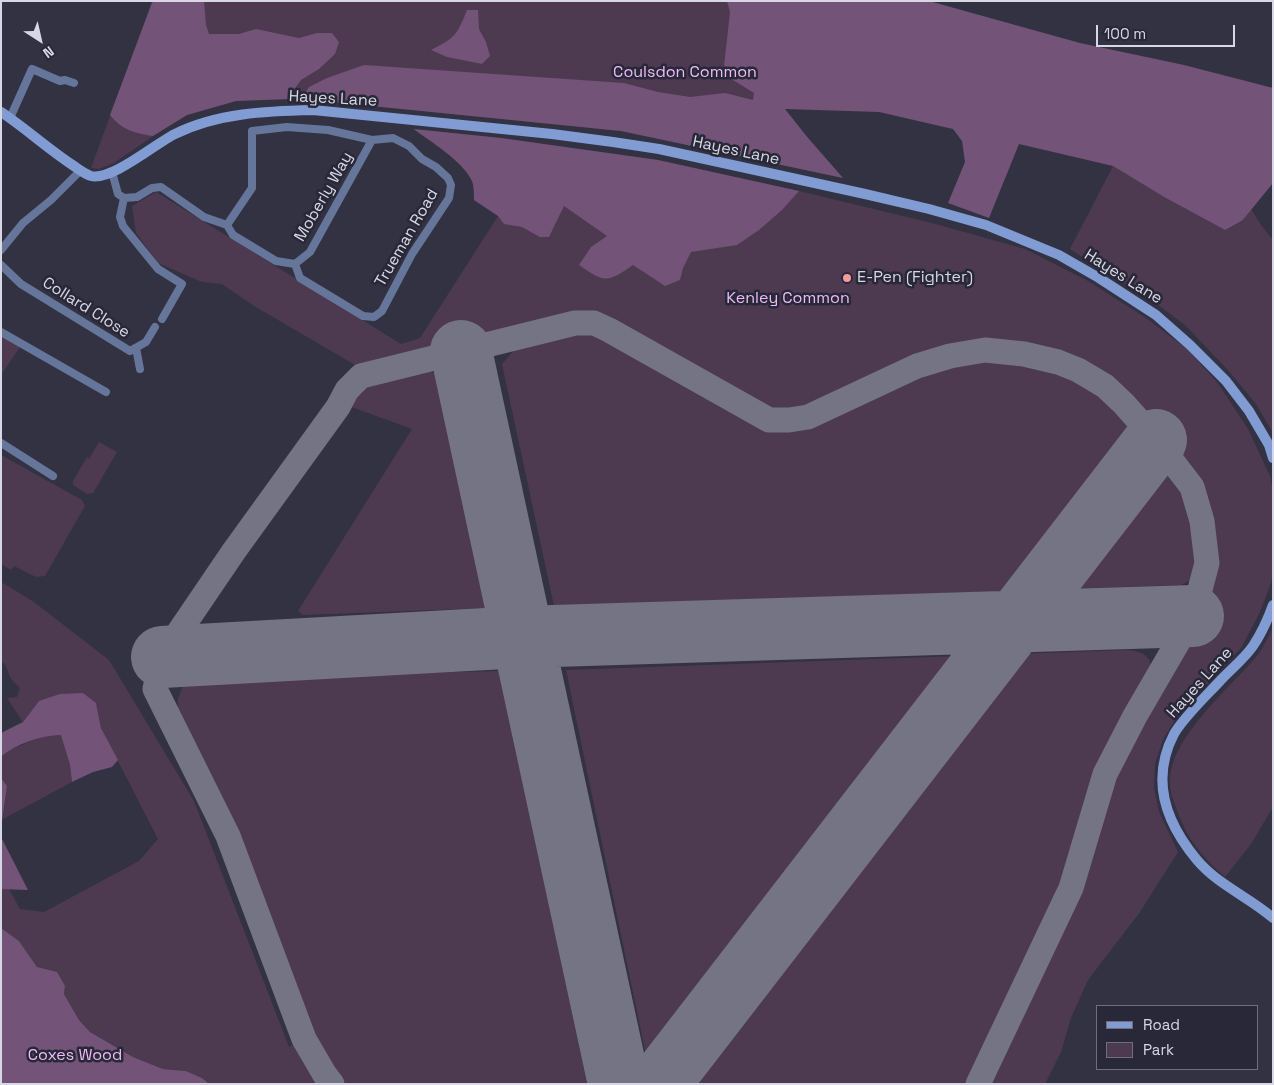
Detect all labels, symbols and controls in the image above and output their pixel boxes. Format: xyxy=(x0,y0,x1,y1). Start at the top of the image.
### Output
north arrow xyxy=(15,15,65,65)
scale bar xyxy=(1099,15,1238,47)
text: 100 m xyxy=(1104,24,1146,43)
text: N xyxy=(40,42,58,62)
park label: Coulsdon Common xyxy=(613,63,757,83)
street label: Hayes Lane xyxy=(288,87,378,111)
street label: Hayes Lane xyxy=(691,132,781,170)
street label: Moberly Way xyxy=(291,149,357,245)
street label: Trueman Road xyxy=(371,186,443,290)
street label: Hayes Lane xyxy=(1080,245,1166,309)
place label: E-Pen (Fighter) xyxy=(857,268,973,288)
marker: E-Pen (Fighter) xyxy=(841,272,853,284)
street label: Collard Close xyxy=(39,274,133,342)
park label: Kenley Common xyxy=(726,289,850,309)
street label: Hayes Lane xyxy=(1163,644,1237,722)
legend xyxy=(1096,1005,1259,1070)
text: Road xyxy=(1143,1015,1180,1034)
text: Park xyxy=(1143,1040,1174,1059)
park label: Coxes Wood xyxy=(28,1046,122,1066)

